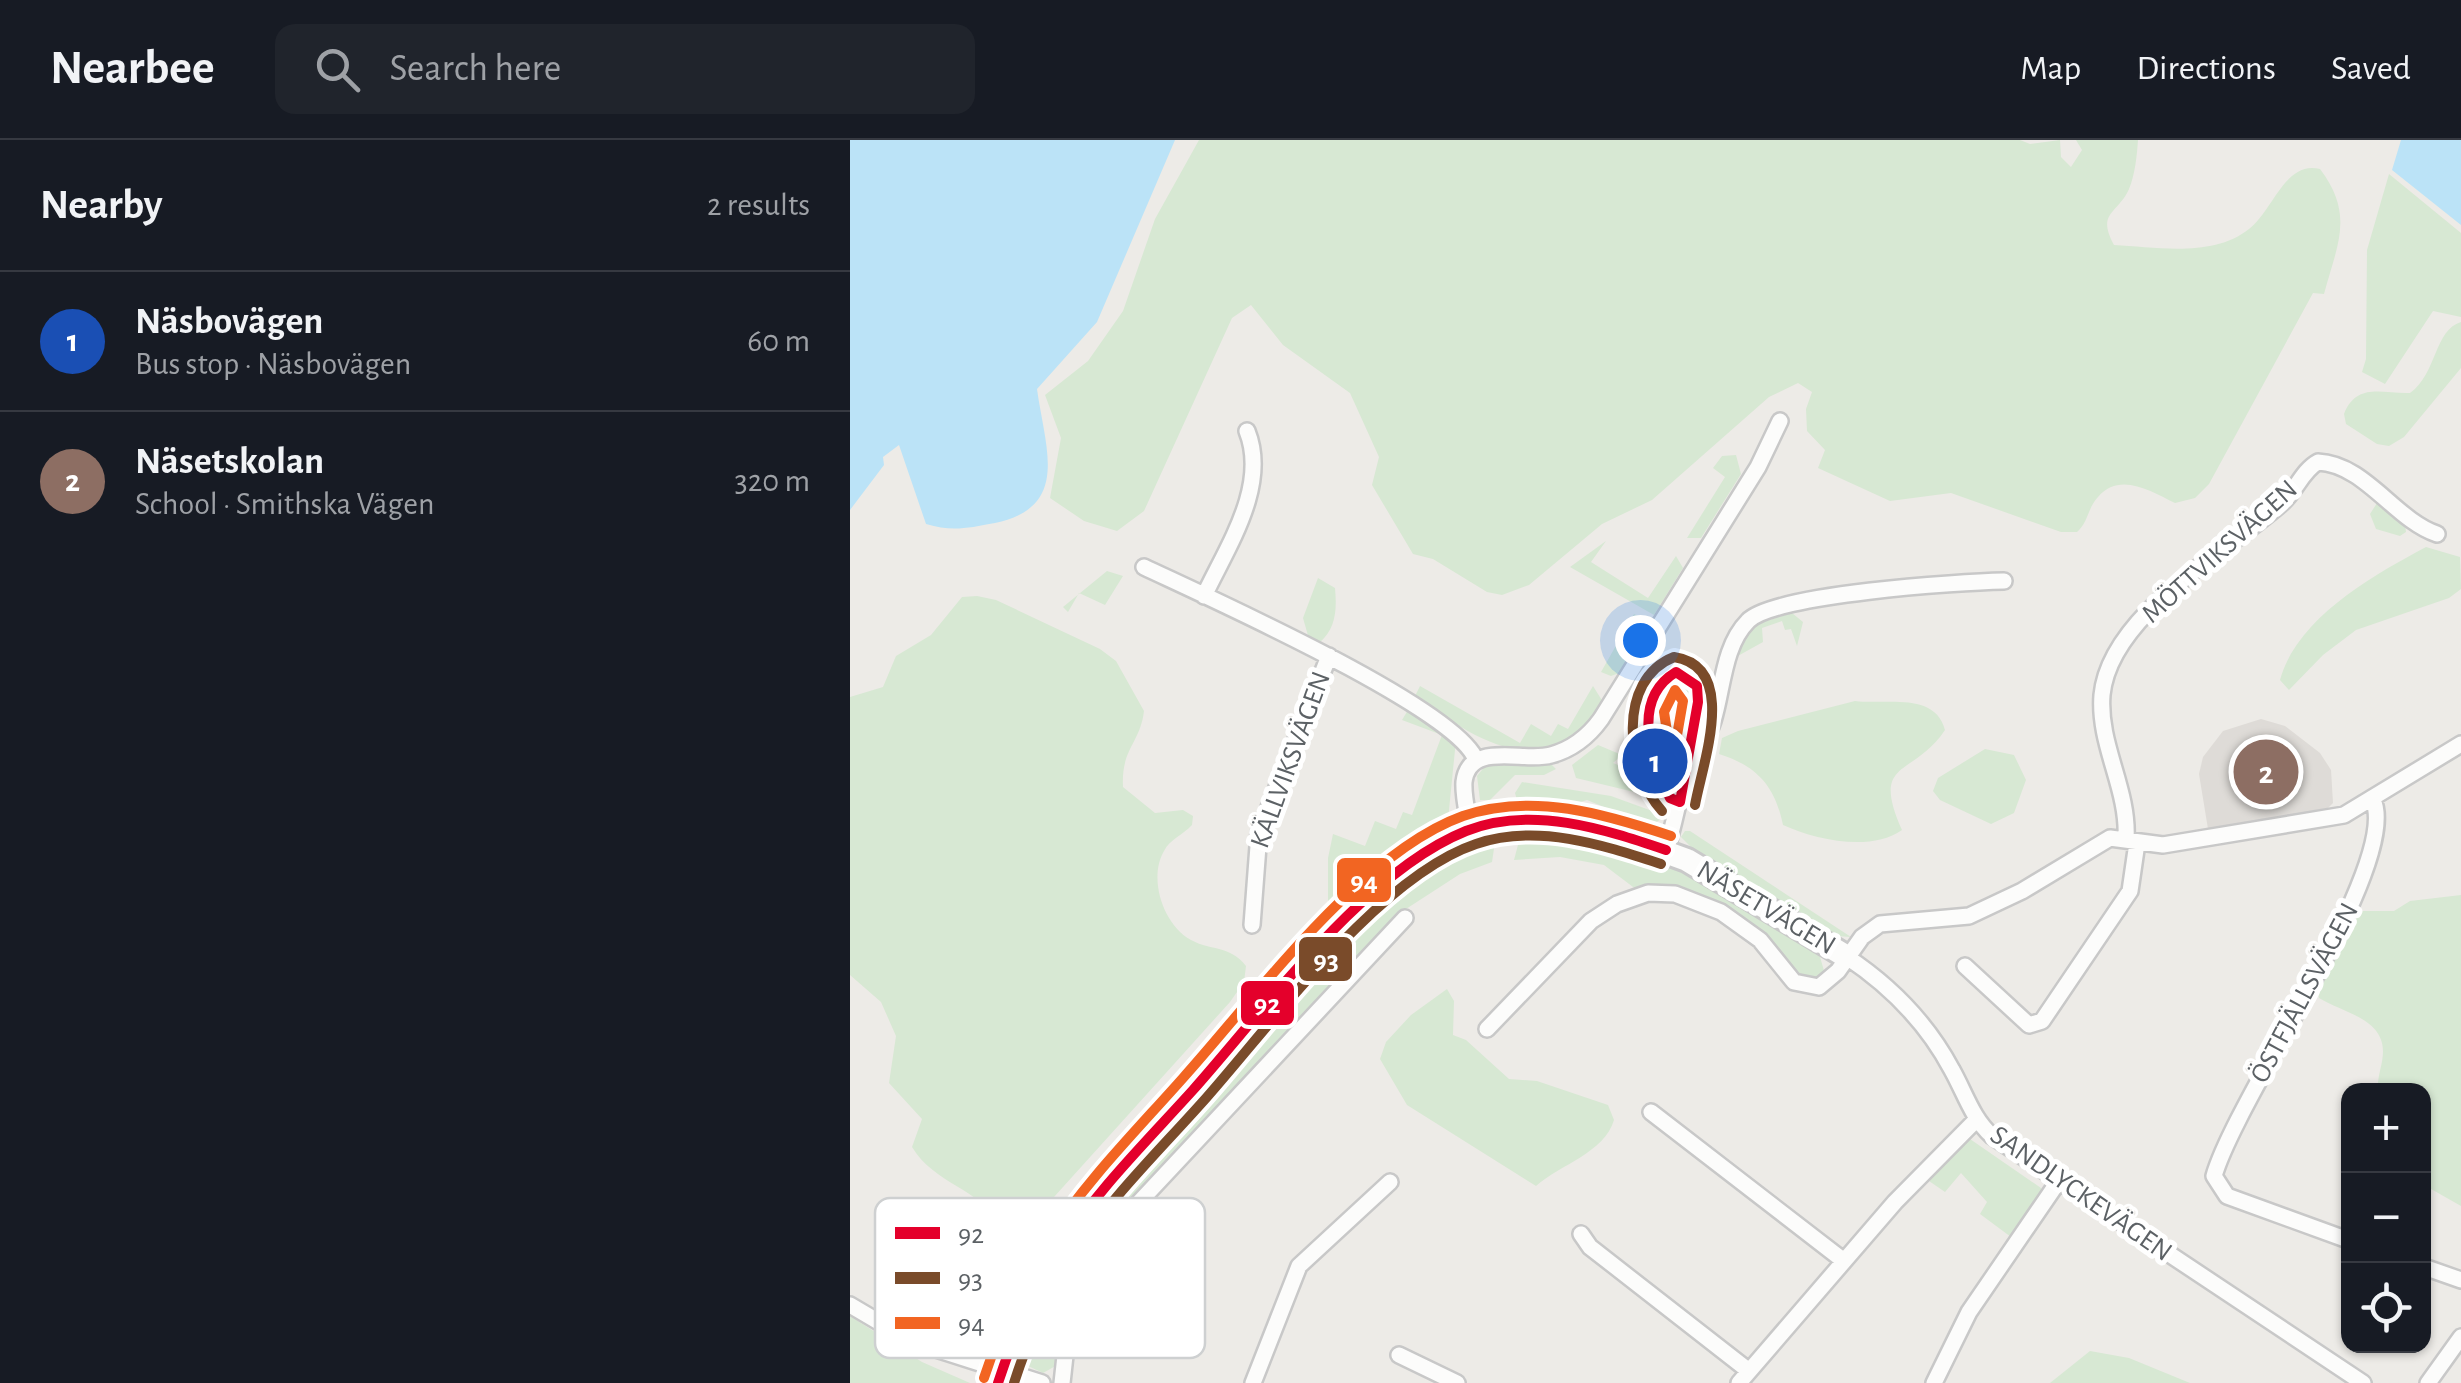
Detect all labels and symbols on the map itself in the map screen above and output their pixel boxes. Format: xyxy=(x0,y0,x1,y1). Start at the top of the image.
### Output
street label: MÖTTVIKSVÄGEN xyxy=(2136,474,2303,629)
your location xyxy=(1615,615,1666,666)
street label: KÄLLVIKSVÄGEN xyxy=(1244,667,1336,852)
pin: 1 xyxy=(1622,724,1688,798)
pin: 2 xyxy=(2234,734,2298,810)
street label: NÄSETVÄGEN xyxy=(1692,854,1841,960)
line badge: 94 xyxy=(1335,856,1393,904)
text: 94 xyxy=(1350,868,1378,896)
street label: ÖSTFJÄLLSVÄGEN xyxy=(2244,898,2364,1087)
line badge: 93 xyxy=(1297,935,1354,983)
text: 93 xyxy=(1313,947,1339,975)
line badge: 92 xyxy=(1239,979,1296,1027)
text: 92 xyxy=(1254,991,1280,1019)
street label: SANDLYCKEVÄGEN xyxy=(1985,1119,2178,1267)
legend xyxy=(875,1198,1205,1358)
text: 92 xyxy=(958,1221,984,1249)
text: 93 xyxy=(958,1266,983,1294)
text: 94 xyxy=(958,1311,985,1339)

